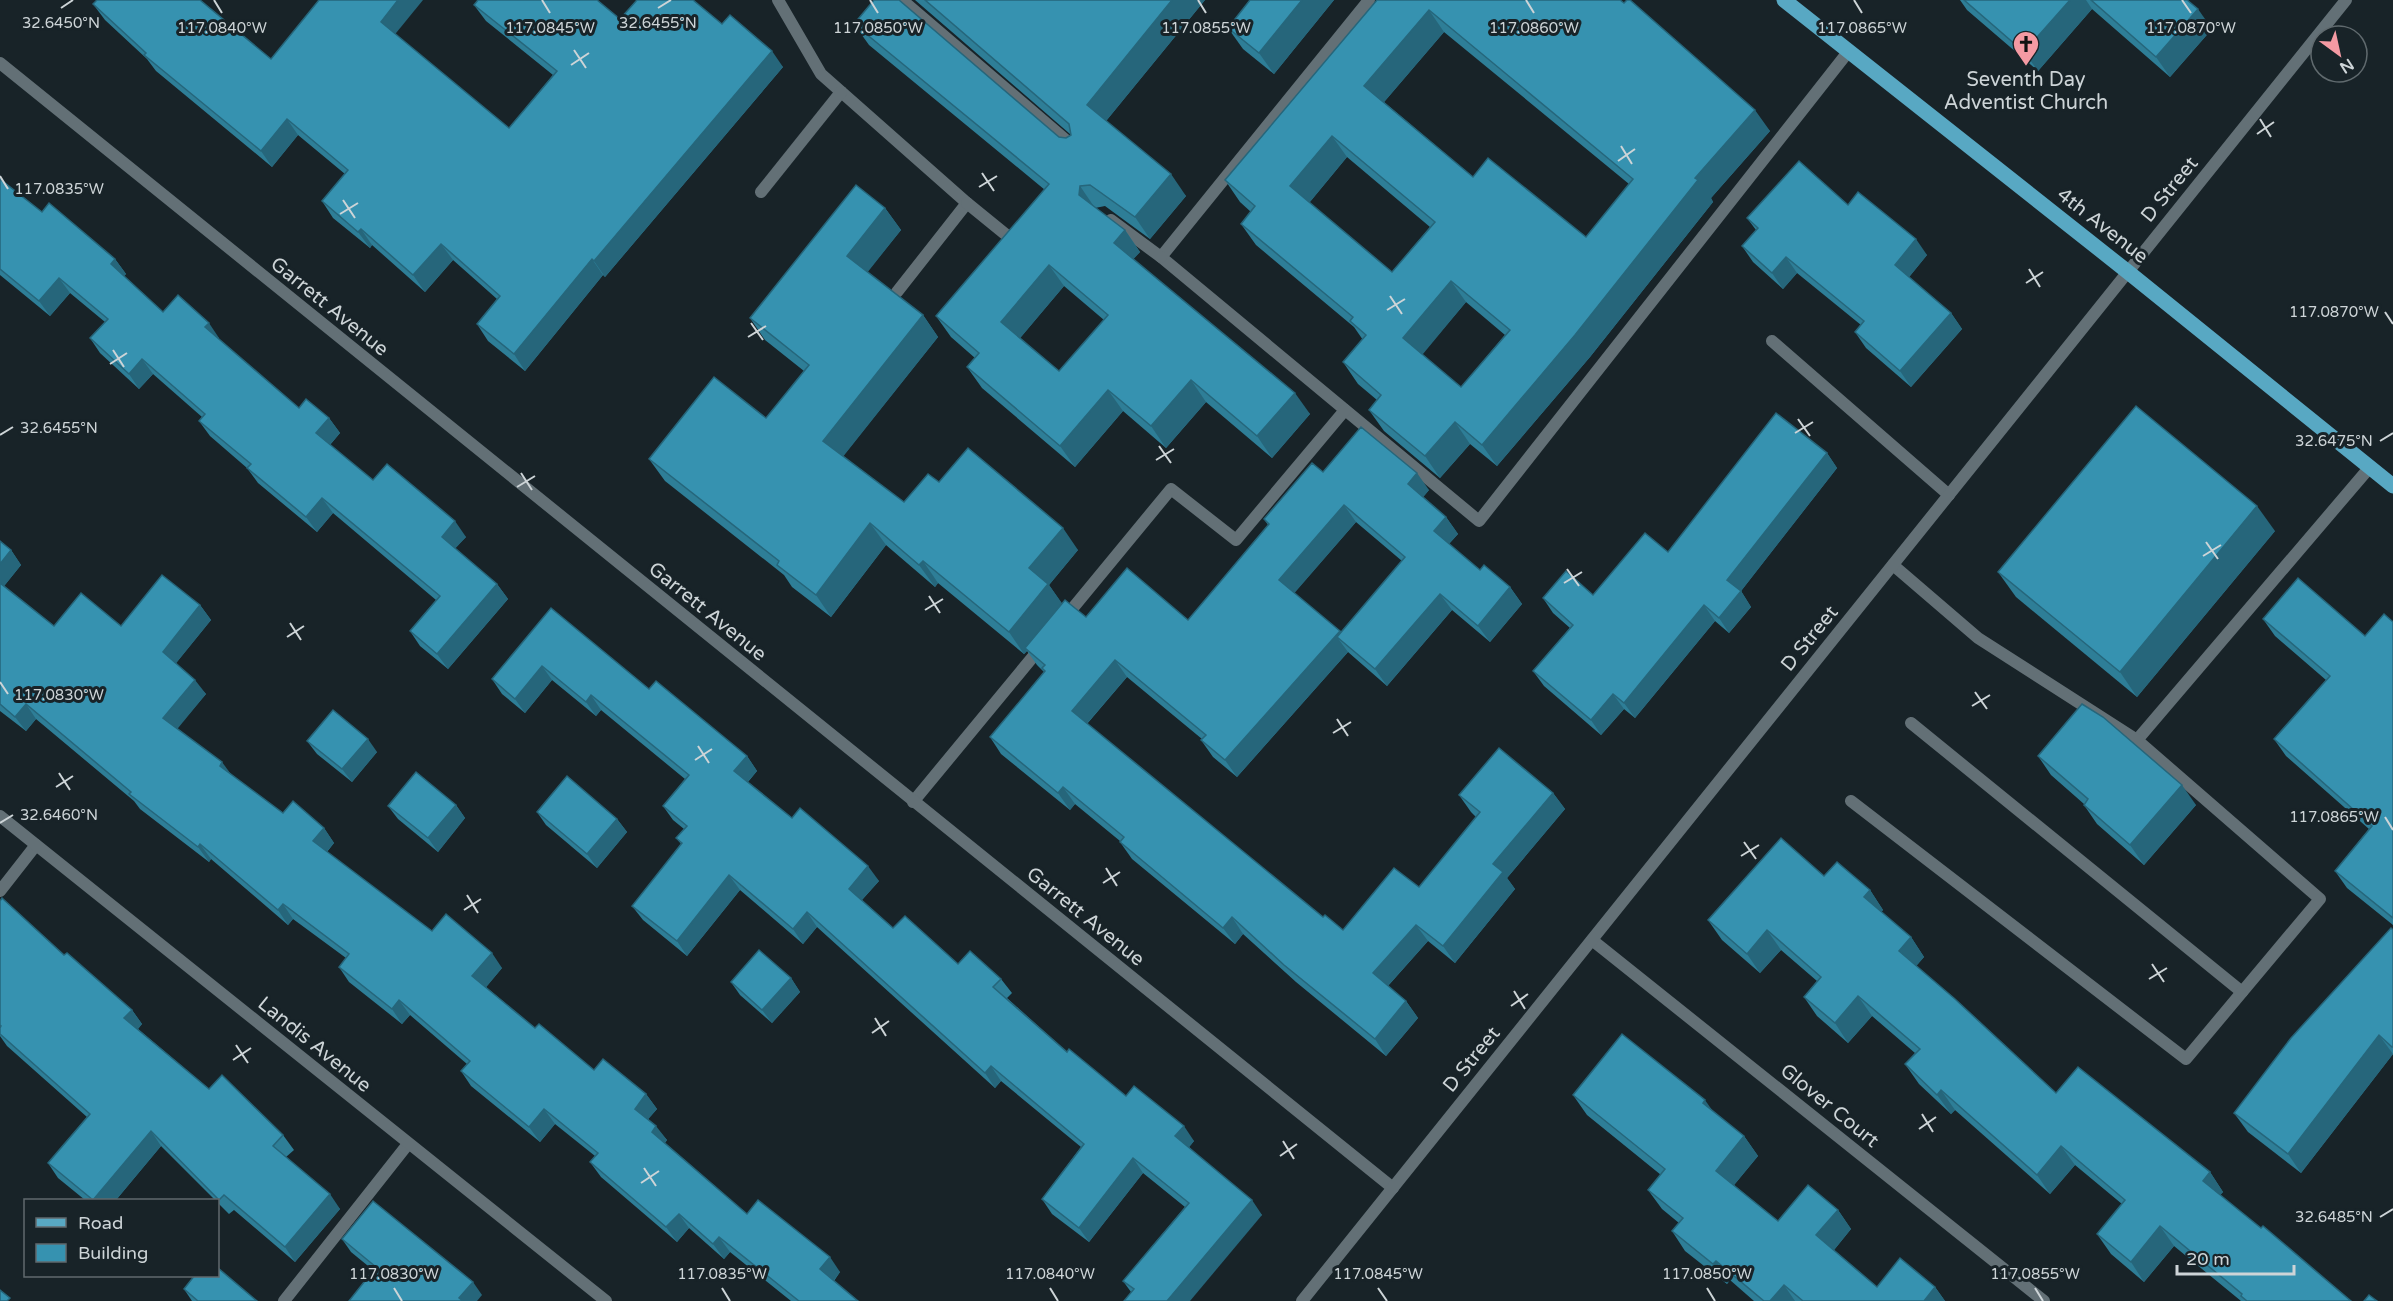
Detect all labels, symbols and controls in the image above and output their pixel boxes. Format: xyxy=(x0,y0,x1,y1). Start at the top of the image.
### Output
text: 32.6450°N xyxy=(22,14,100,32)
text: 32.6455°N xyxy=(619,14,697,32)
text: 117.0840°W xyxy=(177,19,267,37)
text: 117.0845°W xyxy=(505,19,595,37)
text: 117.0850°W xyxy=(833,19,923,37)
text: 117.0855°W xyxy=(1161,19,1251,37)
text: 117.0860°W xyxy=(1489,19,1579,37)
text: 117.0865°W xyxy=(1817,19,1907,37)
text: 117.0870°W xyxy=(2146,19,2236,37)
north arrow xyxy=(2309,24,2369,84)
church icon: Seventh Day Adventist Church xyxy=(2011,29,2041,67)
text: N xyxy=(2336,54,2357,78)
place label: Seventh Day Adventist Church xyxy=(1944,68,2108,115)
street label: D Street xyxy=(2136,152,2204,227)
text: 117.0835°W xyxy=(14,180,104,198)
street label: 4th Avenue xyxy=(2052,183,2153,269)
street label: Garrett Avenue xyxy=(266,252,393,362)
text: 117.0870°W xyxy=(2289,303,2379,321)
text: 32.6455°N xyxy=(20,419,98,437)
text: 32.6475°N xyxy=(2295,432,2373,450)
street label: Garrett Avenue xyxy=(644,557,771,667)
street label: D Street xyxy=(1776,601,1844,676)
text: 117.0830°W xyxy=(14,686,104,704)
text: 32.6460°N xyxy=(20,806,98,824)
text: 117.0865°W xyxy=(2289,808,2379,826)
street label: Garrett Avenue xyxy=(1022,862,1149,972)
street label: Landis Avenue xyxy=(253,992,376,1098)
street label: D Street xyxy=(1438,1022,1506,1097)
street label: Glover Court xyxy=(1775,1059,1884,1153)
legend xyxy=(24,1199,219,1277)
text: 32.6485°N xyxy=(2295,1208,2373,1226)
text: Road xyxy=(78,1212,123,1234)
scale bar xyxy=(2177,1238,2294,1276)
text: Building xyxy=(78,1242,148,1264)
text: 20 m xyxy=(2186,1248,2230,1270)
text: 117.0830°W xyxy=(349,1265,439,1283)
text: 117.0835°W xyxy=(677,1265,767,1283)
text: 117.0840°W xyxy=(1005,1265,1095,1283)
text: 117.0845°W xyxy=(1333,1265,1423,1283)
text: 117.0850°W xyxy=(1662,1265,1752,1283)
text: 117.0855°W xyxy=(1990,1265,2080,1283)

